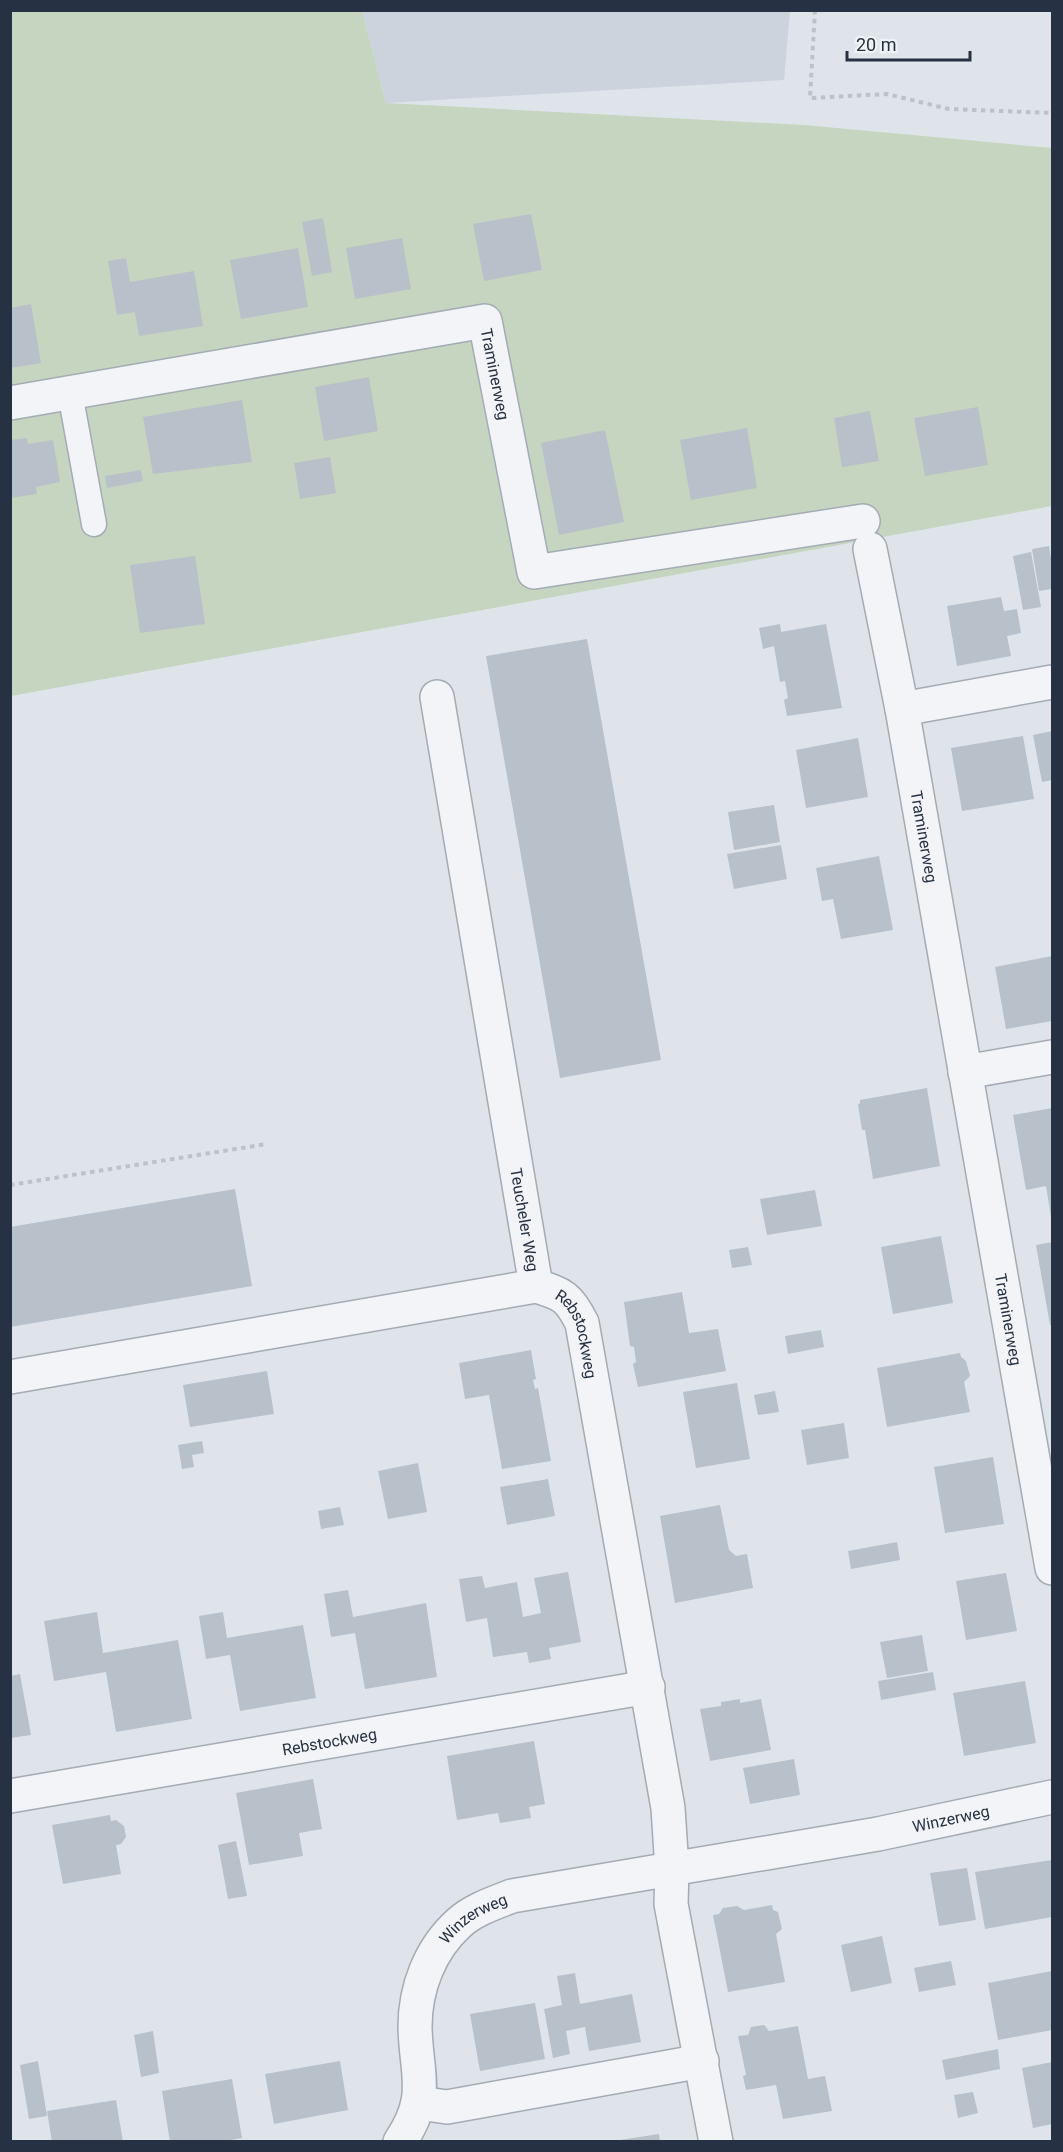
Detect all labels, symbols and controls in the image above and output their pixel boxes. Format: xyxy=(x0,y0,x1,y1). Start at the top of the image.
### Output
scale bar xyxy=(847,24,970,62)
text: 20 m xyxy=(856,34,896,55)
street label: Traminerweg xyxy=(477,326,514,421)
street label: Traminerweg xyxy=(907,789,942,884)
street label: Teucheler Weg xyxy=(507,1166,543,1273)
street label: Traminerweg xyxy=(991,1272,1026,1367)
street label: Rebstockweg xyxy=(552,1285,601,1380)
street label: Rebstockweg xyxy=(281,1724,378,1759)
street label: Winzerweg xyxy=(910,1801,991,1836)
street label: Winzerweg xyxy=(435,1889,510,1947)

